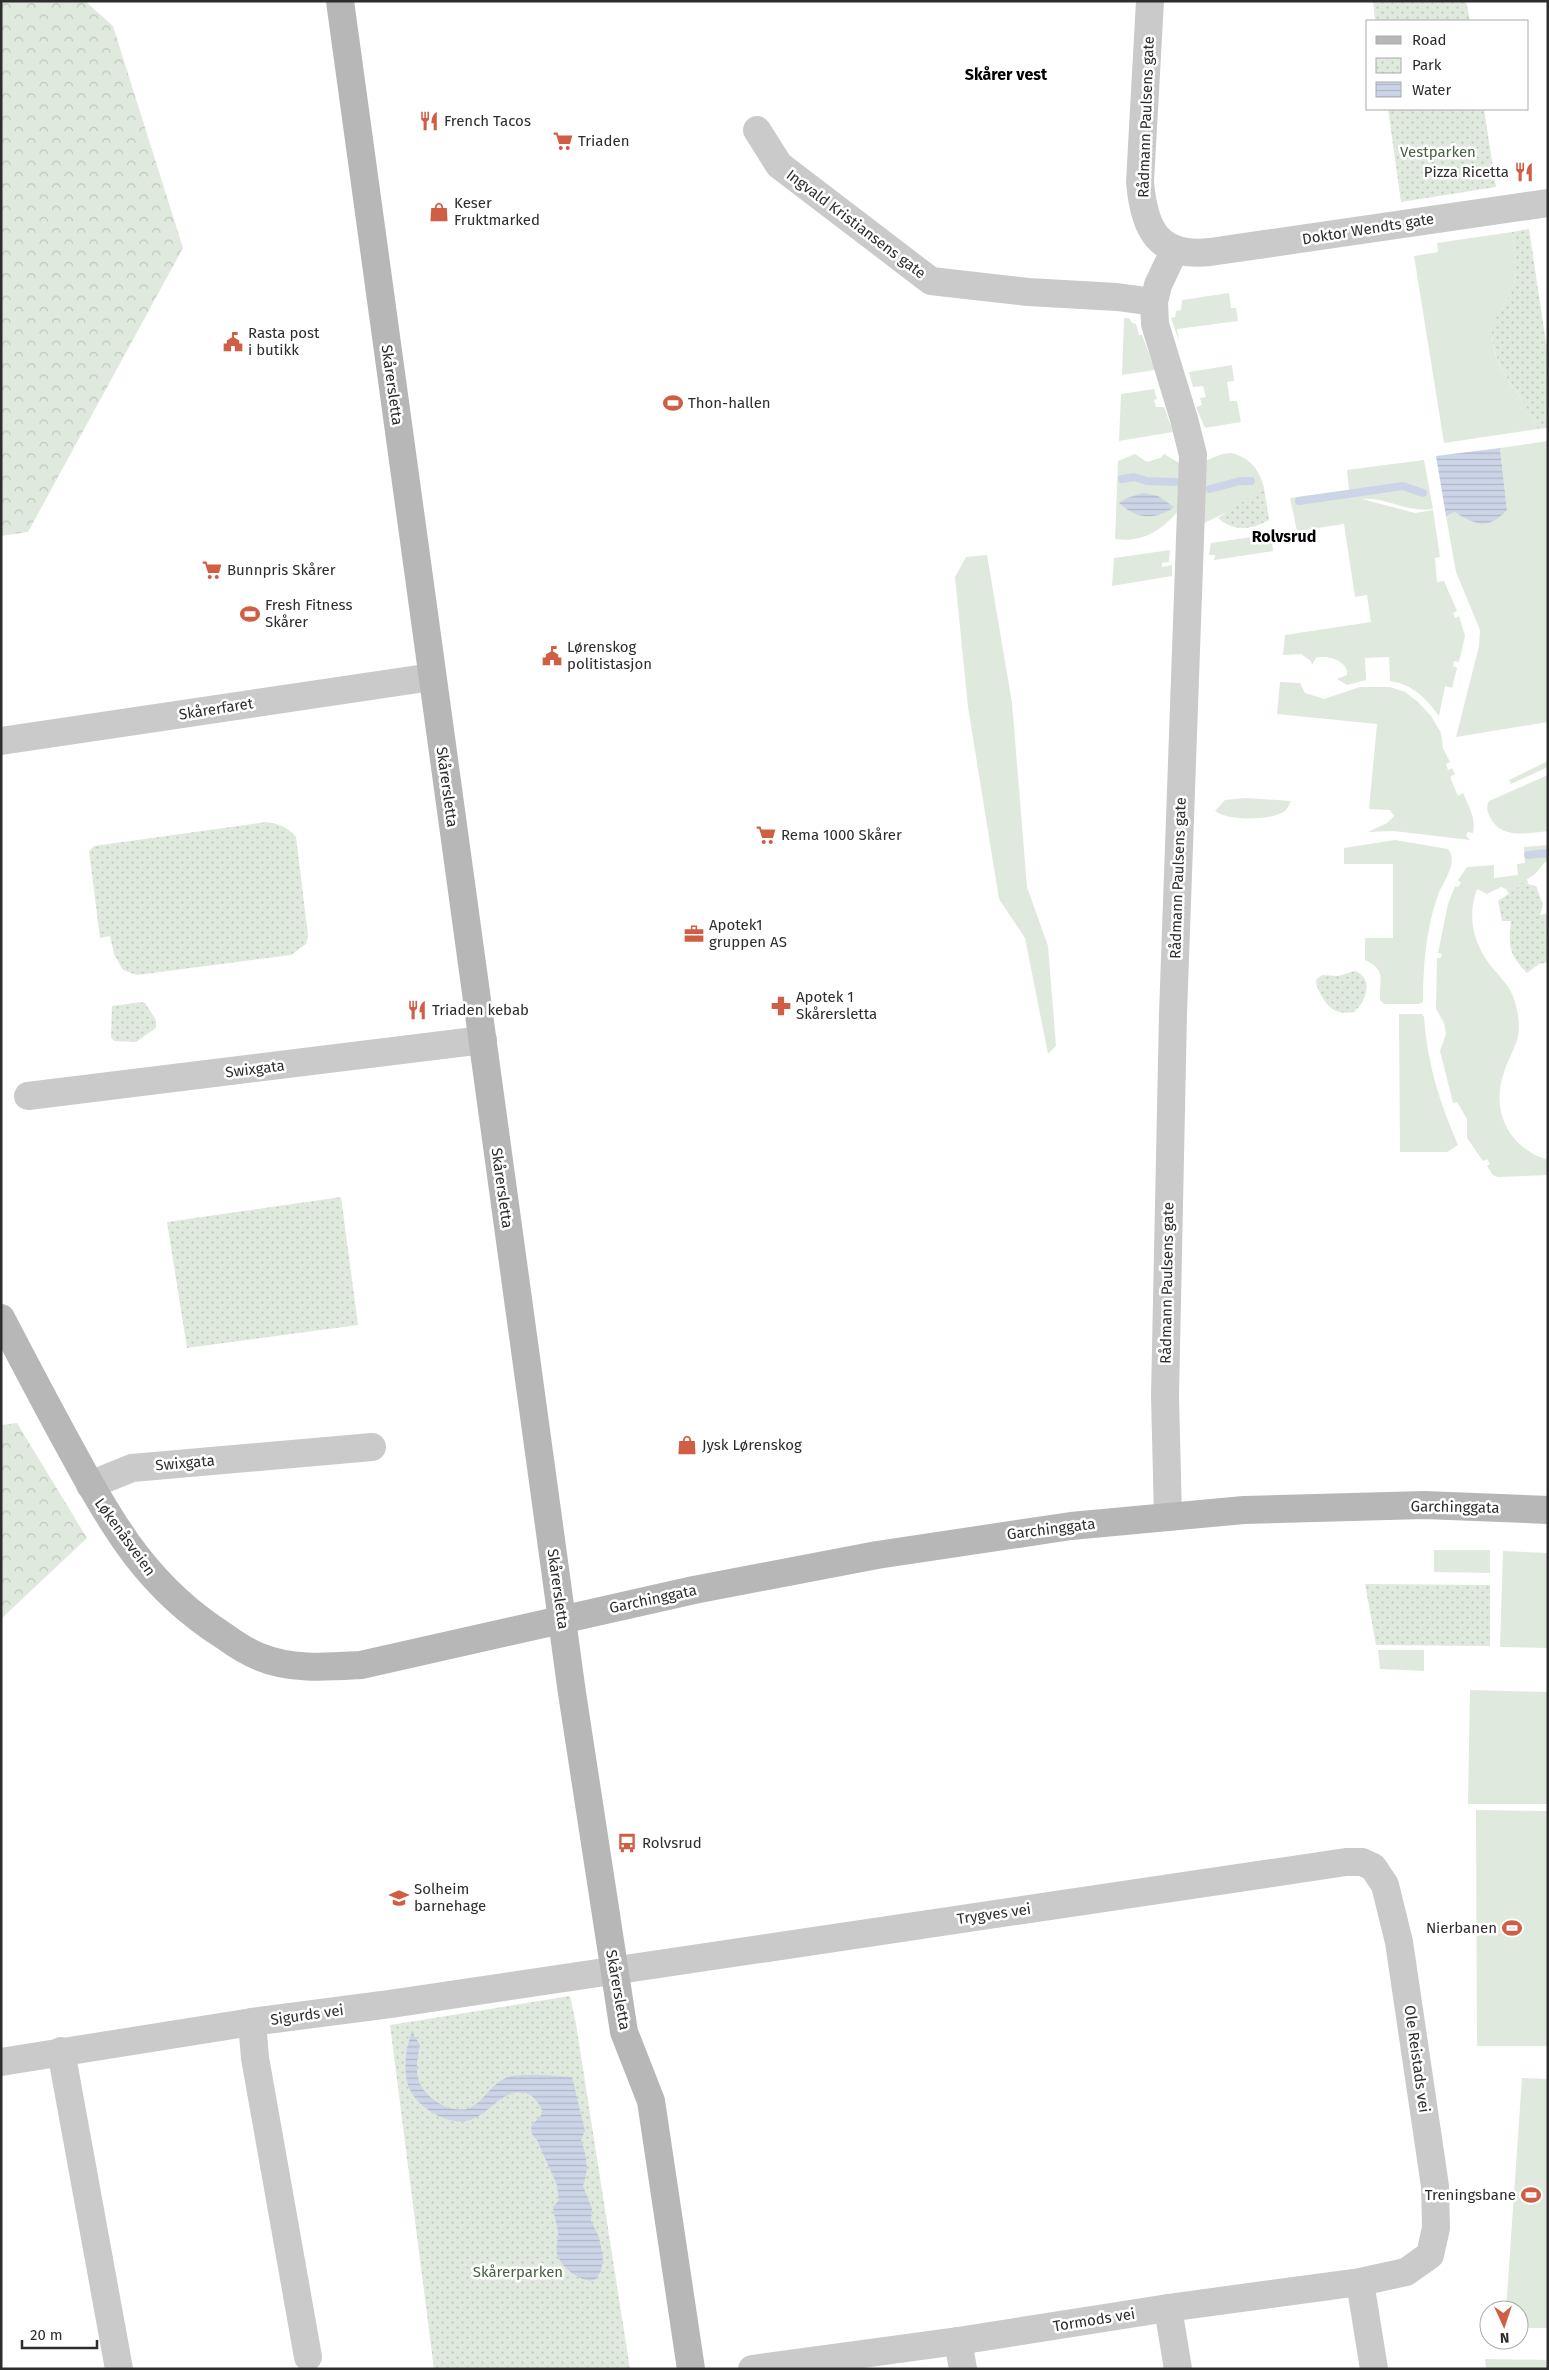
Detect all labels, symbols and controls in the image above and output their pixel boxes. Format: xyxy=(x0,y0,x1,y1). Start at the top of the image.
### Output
legend xyxy=(1366,20,1529,110)
text: Road xyxy=(1412,31,1447,49)
street label: Rådmann Paulsens gate xyxy=(1134,36,1158,198)
text: Park xyxy=(1412,56,1442,74)
district label: Skårer vest xyxy=(965,65,1048,84)
text: Water xyxy=(1412,81,1451,99)
restaurant icon: French Tacos xyxy=(418,110,440,132)
place label: French Tacos xyxy=(444,112,531,130)
supermarket icon: Triaden xyxy=(552,130,574,152)
place label: Triaden xyxy=(578,132,629,150)
park label: Vestparken xyxy=(1400,143,1476,161)
restaurant icon: Pizza Ricetta xyxy=(1513,161,1535,183)
place label: Pizza Ricetta xyxy=(1424,163,1509,181)
street label: Ingvald Kristiansens gate xyxy=(783,166,929,282)
place label: Keser Fruktmarked xyxy=(454,194,540,229)
shop icon: Keser Fruktmarked xyxy=(428,201,450,223)
street label: Doktor Wendts gate xyxy=(1301,210,1435,248)
place label: Rasta post i butikk xyxy=(248,324,320,359)
public building icon: Rasta post i butikk xyxy=(222,331,244,353)
street label: Skårersletta xyxy=(377,344,407,426)
sports icon: Thon-hallen xyxy=(662,392,684,414)
place label: Thon-hallen xyxy=(688,394,771,412)
district label: Rolvsrud xyxy=(1252,527,1316,546)
supermarket icon: Bunnpris Skårer xyxy=(201,559,223,581)
place label: Bunnpris Skårer xyxy=(227,561,336,579)
place label: Fresh Fitness Skårer xyxy=(265,596,352,631)
sports icon: Fresh Fitness Skårer xyxy=(239,603,261,625)
place label: Lørenskog politistasjon xyxy=(567,638,652,673)
public building icon: Lørenskog politistasjon xyxy=(541,645,563,667)
street label: Skårerfaret xyxy=(178,694,255,724)
street label: Skårersletta xyxy=(432,746,462,828)
street label: Rådmann Paulsens gate xyxy=(1166,797,1190,959)
supermarket icon: Rema 1000 Skårer xyxy=(755,824,777,846)
place label: Rema 1000 Skårer xyxy=(781,826,902,844)
place label: Apotek1 gruppen AS xyxy=(709,916,787,951)
office icon: Apotek1 gruppen AS xyxy=(683,923,705,945)
place label: Apotek 1 Skårersletta xyxy=(796,988,877,1023)
pharmacy icon: Apotek 1 Skårersletta xyxy=(770,995,792,1017)
restaurant icon: Triaden kebab xyxy=(406,999,428,1021)
place label: Triaden kebab xyxy=(432,1001,529,1019)
street label: Swixgata xyxy=(224,1056,286,1082)
street label: Skårersletta xyxy=(487,1147,517,1229)
street label: Rådmann Paulsens gate xyxy=(1157,1202,1177,1364)
shop icon: Jysk Lørenskog xyxy=(676,1434,698,1456)
place label: Jysk Lørenskog xyxy=(702,1436,802,1454)
street label: Swixgata xyxy=(155,1451,215,1475)
street label: Løkenåsveien xyxy=(91,1495,159,1579)
street label: Garchinggata xyxy=(1410,1497,1500,1517)
street label: Garchinggata xyxy=(1006,1515,1096,1543)
street label: Skårersletta xyxy=(543,1548,573,1630)
street label: Garchinggata xyxy=(608,1581,698,1617)
bus stop icon: Rolvsrud xyxy=(616,1832,638,1854)
place label: Rolvsrud xyxy=(642,1834,702,1852)
place label: Solheim barnehage xyxy=(414,1880,486,1915)
school or university icon: Solheim barnehage xyxy=(388,1887,410,1909)
street label: Trygves vei xyxy=(956,1900,1032,1928)
sports icon: Nierbanen xyxy=(1501,1917,1523,1939)
place label: Nierbanen xyxy=(1426,1919,1497,1937)
street label: Skårersletta xyxy=(602,1948,634,2032)
street label: Sigurds vei xyxy=(269,2001,345,2029)
street label: Ole Reistads vei xyxy=(1401,2004,1433,2114)
sports icon: Treningsbane xyxy=(1520,2184,1542,2206)
place label: Treningsbane xyxy=(1425,2186,1516,2204)
park label: Skårerparken xyxy=(473,2263,563,2281)
north arrow xyxy=(1479,2300,1529,2350)
street label: Tormods vei xyxy=(1052,2305,1136,2335)
scale bar xyxy=(22,2318,98,2350)
text: 20 m xyxy=(30,2326,63,2344)
text: N xyxy=(1500,2329,1510,2346)

